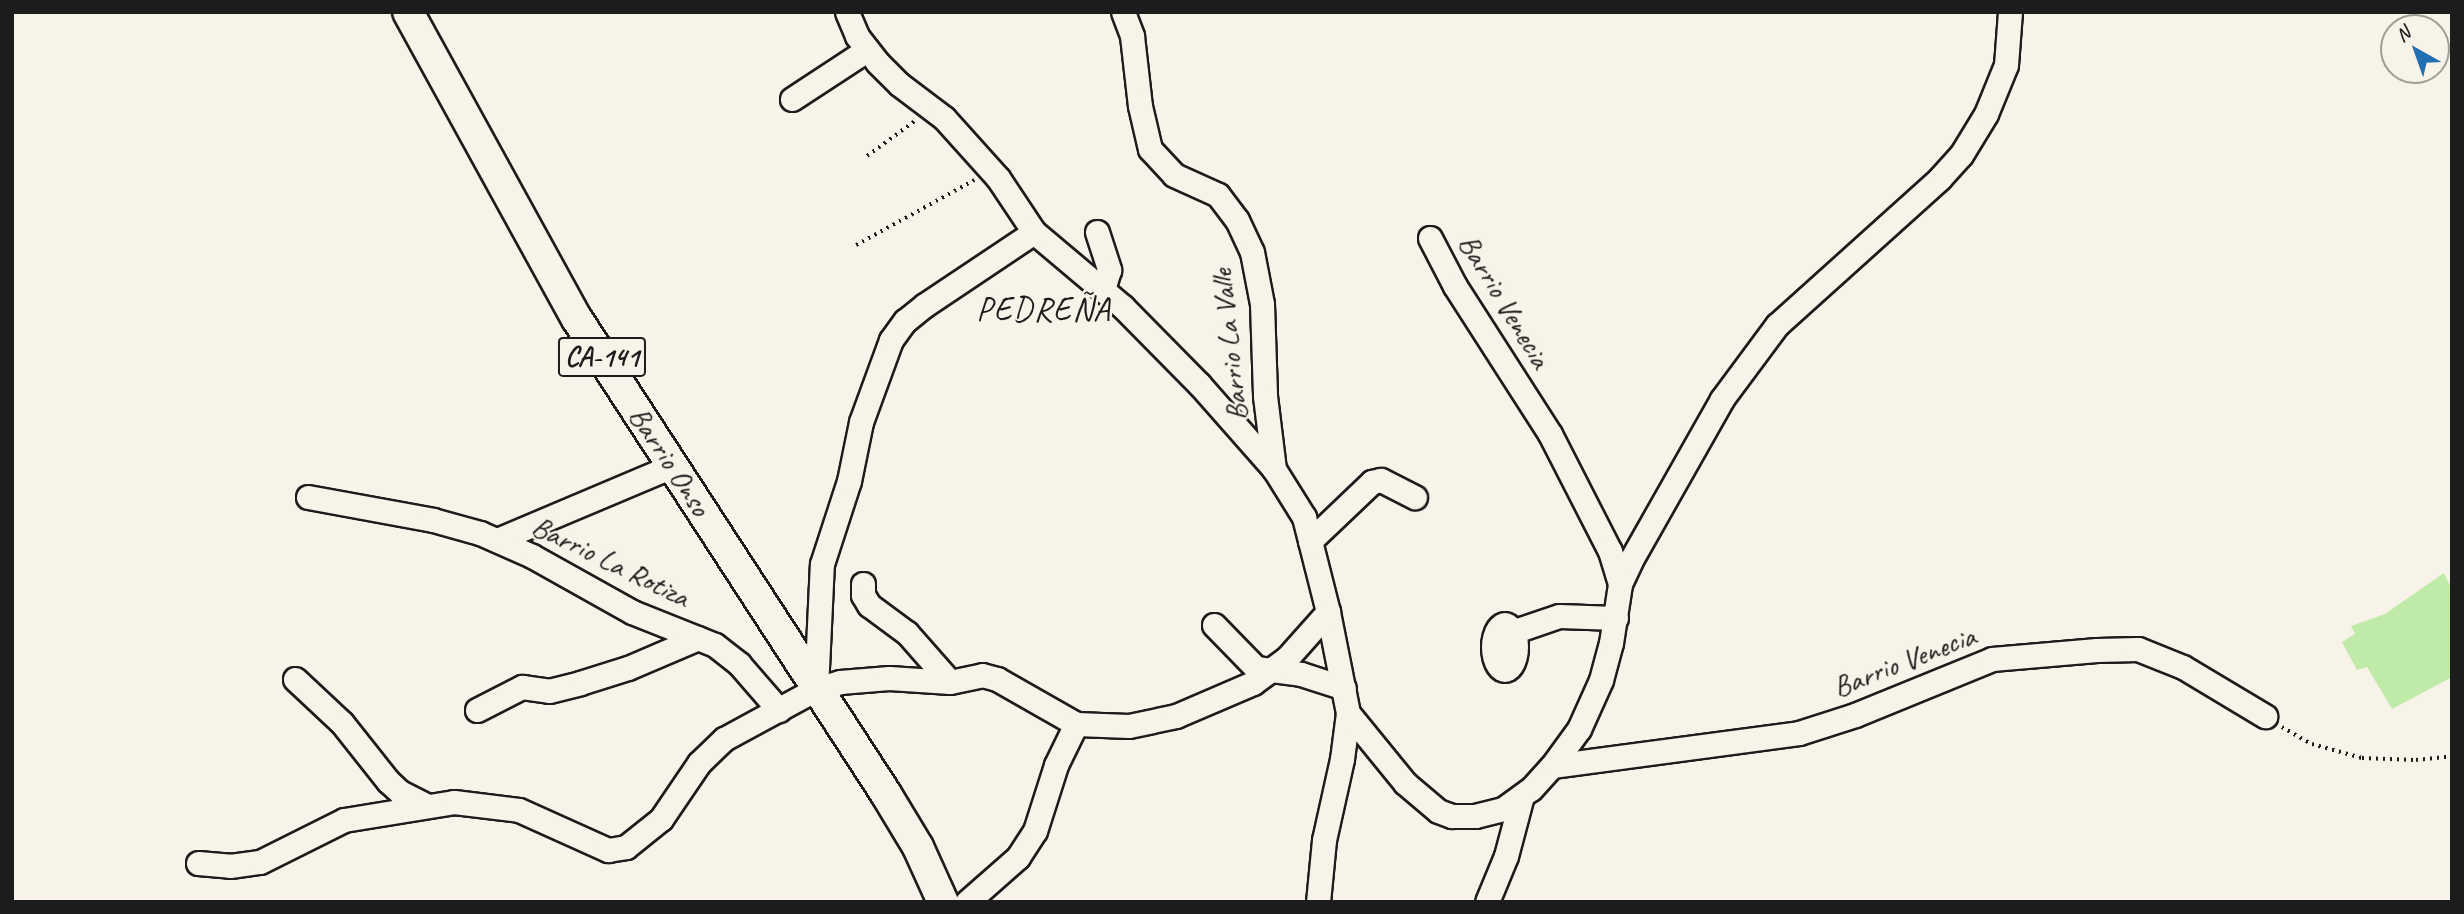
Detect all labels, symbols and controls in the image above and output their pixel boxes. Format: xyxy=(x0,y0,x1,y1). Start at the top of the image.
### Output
north arrow xyxy=(2380,14,2450,84)
text: N xyxy=(2391,21,2415,47)
street label: Barrio Venecia xyxy=(1451,228,1559,374)
street label: Barrio La Valle xyxy=(1203,267,1255,423)
district label: PEDREÑA xyxy=(978,290,1110,330)
road number: CA-141 xyxy=(556,332,648,382)
street label: Barrio Onso xyxy=(621,400,719,522)
street label: Barrio La Rotiza xyxy=(526,507,696,615)
street label: Barrio Venecia xyxy=(1828,617,1980,705)

